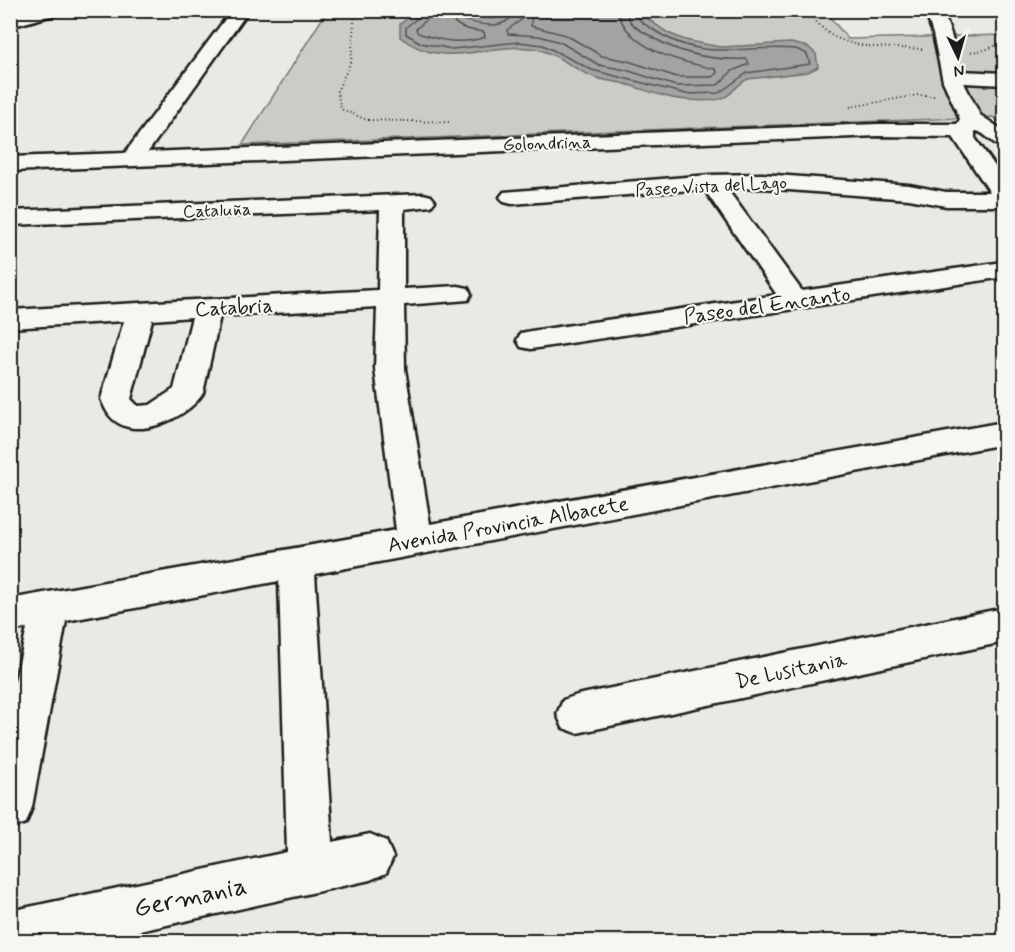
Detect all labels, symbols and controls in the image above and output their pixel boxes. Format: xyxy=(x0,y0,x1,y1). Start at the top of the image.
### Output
north arrow xyxy=(928,27,988,87)
text: N xyxy=(953,60,965,81)
street label: Golondrina xyxy=(502,130,592,158)
street label: Paseo Vista del Lago xyxy=(635,171,788,203)
street label: Cataluña xyxy=(182,198,252,224)
street label: Paseo del Encanto xyxy=(682,280,852,332)
street label: Catabria xyxy=(194,292,274,324)
street label: Avenida Provincia Albacete xyxy=(385,490,631,560)
street label: De Lusitania xyxy=(733,645,850,696)
street label: Germania xyxy=(131,869,250,927)

